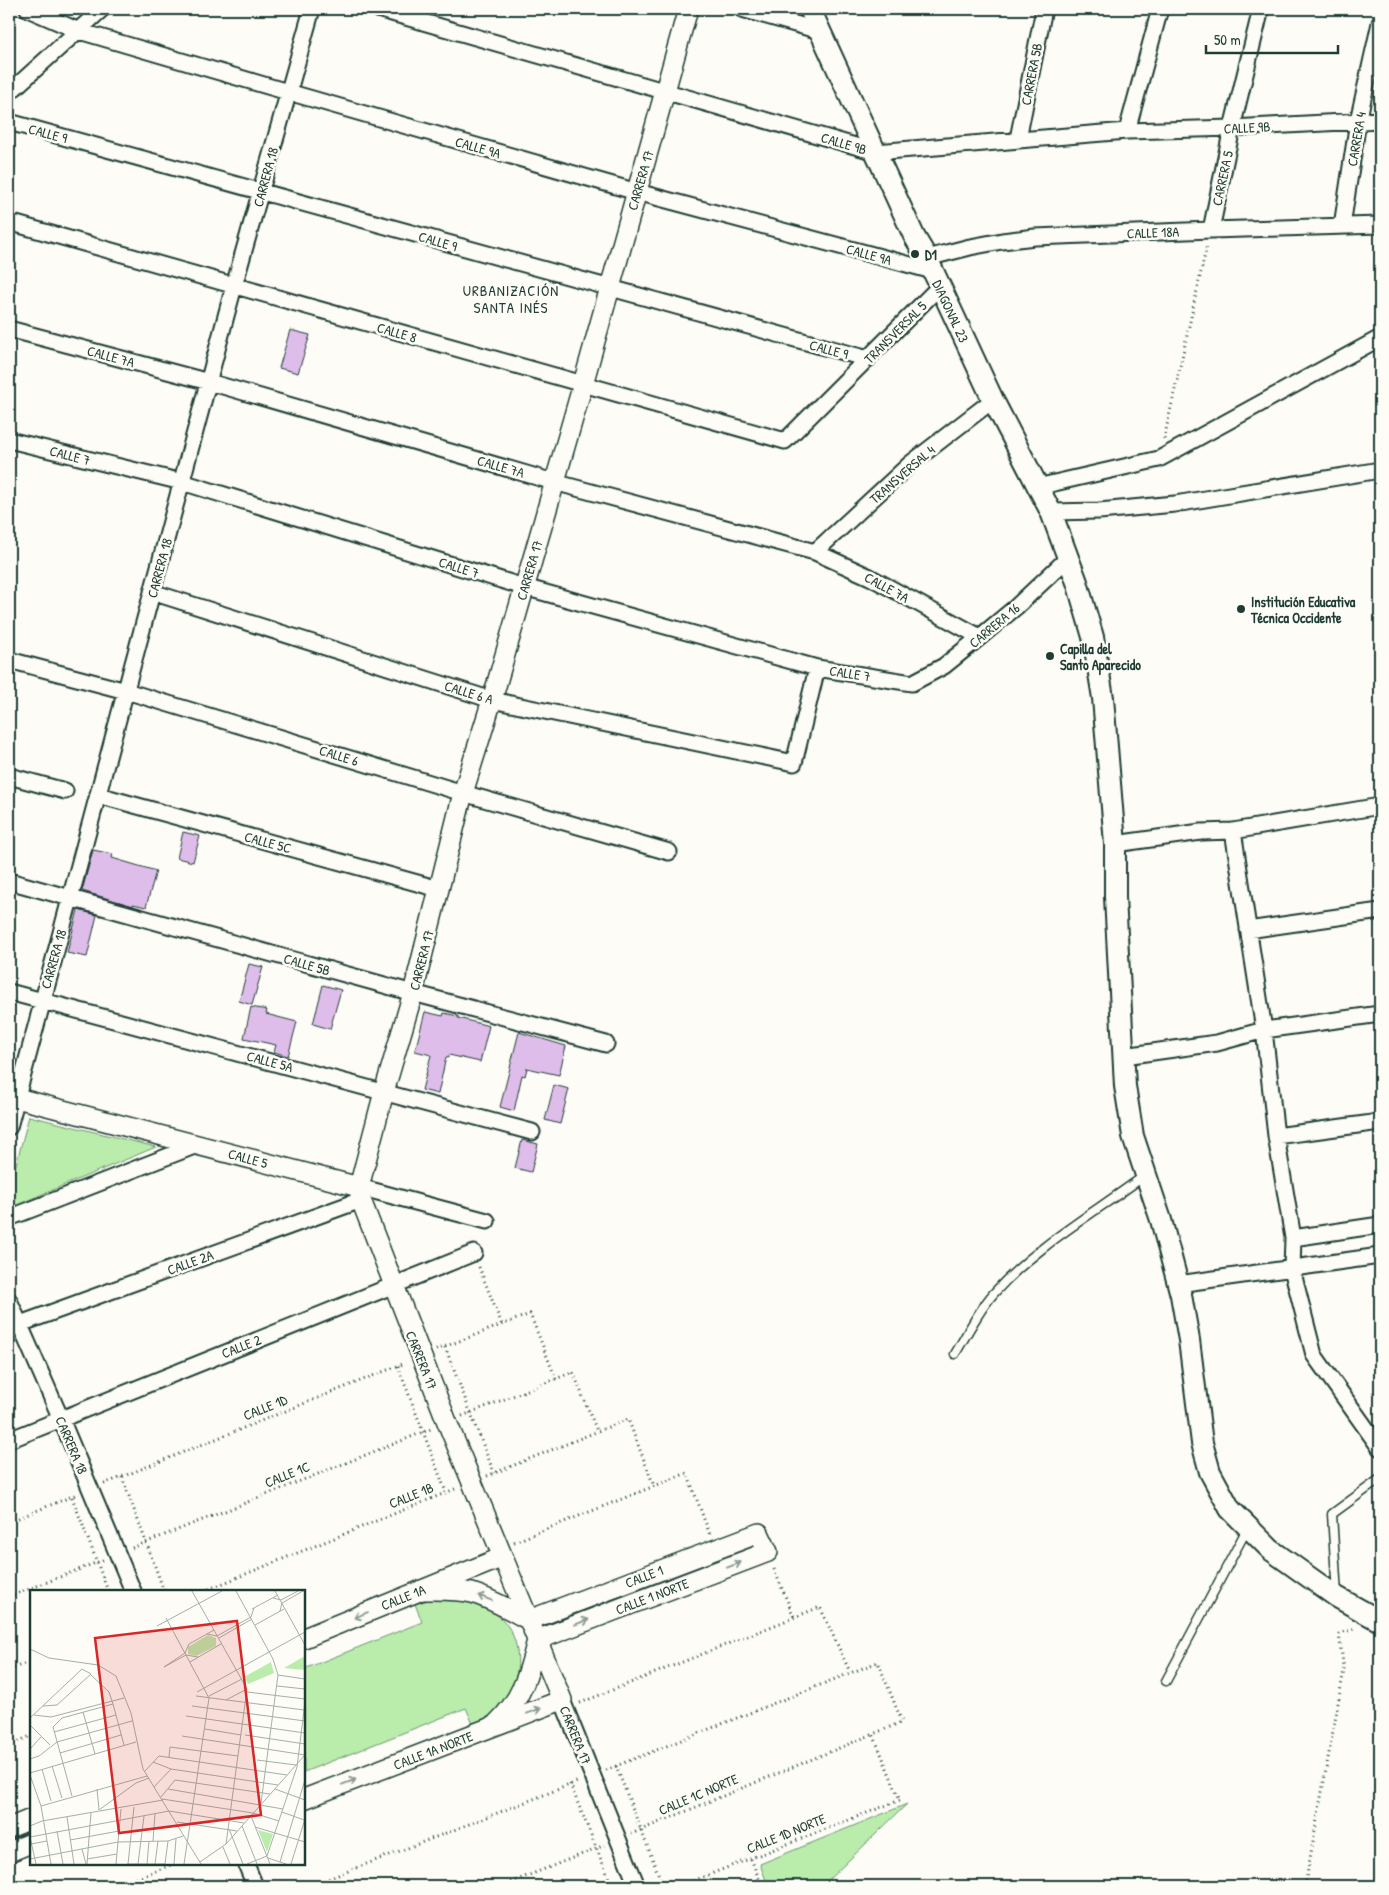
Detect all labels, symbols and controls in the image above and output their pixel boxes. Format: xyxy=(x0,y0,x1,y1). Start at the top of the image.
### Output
scale bar xyxy=(1206,22,1339,54)
text: 50 m xyxy=(1214,29,1241,50)
street label: CARRERA 5B xyxy=(1016,41,1046,107)
street label: CARRERA 4 xyxy=(1342,110,1370,168)
street label: CALLE 9B xyxy=(1223,116,1271,138)
street label: CALLE 9 xyxy=(26,119,70,147)
street label: CALLE 9B xyxy=(819,127,869,159)
street label: CALLE 9A xyxy=(453,131,503,163)
street label: CARRERA 18 xyxy=(248,145,282,209)
street label: CARRERA 17 xyxy=(622,148,658,212)
street label: CARRERA 5 xyxy=(1207,149,1237,207)
street label: CALLE 18A xyxy=(1127,222,1180,242)
street label: CALLE 9 xyxy=(416,226,460,256)
street label: CALLE 9A xyxy=(844,239,894,269)
place label: D1 xyxy=(925,245,937,264)
marker: D1 xyxy=(909,248,921,260)
street label: DIAGONAL 23 xyxy=(928,277,974,345)
district label: URBANIZACIÓN SANTA INÉS xyxy=(463,280,559,318)
street label: TRANSVERSAL 5 xyxy=(859,296,931,368)
street label: CALLE 8 xyxy=(375,317,419,347)
street label: CALLE 9 xyxy=(807,335,851,363)
street label: CALLE 7A xyxy=(85,341,137,371)
street label: TRANSVERSAL 4 xyxy=(865,440,939,508)
street label: CALLE 7 xyxy=(48,441,92,469)
street label: CALLE 7A xyxy=(475,450,527,482)
street label: CARRERA 18 xyxy=(142,536,176,600)
street label: CARRERA 17 xyxy=(511,538,547,602)
street label: CALLE 7 xyxy=(436,552,482,582)
street label: CALLE 7A xyxy=(861,567,913,607)
place label: Institución Educativa Técnica Occidente xyxy=(1250,592,1356,627)
street label: CARRERA 16 xyxy=(965,598,1024,652)
marker: Institución Educativa Técnica Occidente xyxy=(1235,603,1247,615)
place label: Capilla del Santo Aparecido xyxy=(1060,639,1141,676)
marker: Capilla del Santo Aparecido xyxy=(1044,650,1056,662)
street label: CALLE 7 xyxy=(828,660,872,686)
street label: CALLE 6 A xyxy=(442,676,496,708)
street label: CALLE 6 xyxy=(317,740,361,770)
street label: CALLE 5C xyxy=(242,827,294,857)
street label: CARRERA 18 xyxy=(35,927,71,991)
street label: CARRERA 17 xyxy=(404,928,438,992)
street label: CALLE 5B xyxy=(282,948,332,980)
street label: CALLE 5A xyxy=(245,1046,295,1076)
street label: CALLE 5 xyxy=(226,1144,270,1172)
street label: CALLE 2A xyxy=(164,1245,216,1279)
street label: CARRERA 17 xyxy=(402,1328,442,1392)
street label: CALLE 2 xyxy=(218,1329,264,1362)
street label: CALLE 1D xyxy=(240,1389,290,1424)
street label: CARRERA 18 xyxy=(51,1413,93,1477)
street label: CALLE 1C xyxy=(262,1456,313,1492)
street label: CALLE 1B xyxy=(386,1477,436,1513)
street label: CALLE 1 xyxy=(622,1560,666,1592)
one-way arrow xyxy=(726,1560,742,1569)
street label: CALLE 1 NORTE xyxy=(613,1573,691,1619)
street label: CALLE 1A xyxy=(378,1579,428,1614)
inset map xyxy=(30,1590,305,1865)
one-way arrow xyxy=(478,1593,493,1602)
one-way arrow xyxy=(354,1610,369,1620)
one-way arrow xyxy=(575,1617,590,1626)
street label: CARRERA 17 xyxy=(556,1703,596,1767)
one-way arrow xyxy=(525,1706,541,1715)
street label: CALLE 1A NORTE xyxy=(390,1726,476,1774)
street label: CALLE 1C NORTE xyxy=(655,1769,741,1819)
one-way arrow xyxy=(341,1777,356,1786)
street label: CALLE 1D NORTE xyxy=(744,1809,828,1857)

